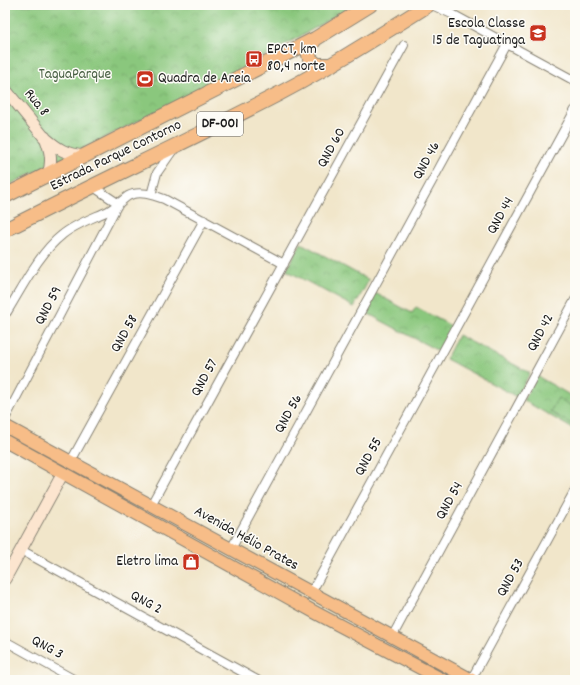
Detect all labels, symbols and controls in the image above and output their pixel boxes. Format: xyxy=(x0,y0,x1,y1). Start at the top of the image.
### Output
place label: Escola Classe 15 de Taguatinga xyxy=(432,13,526,52)
school or university icon: Escola Classe 15 de Taguatinga xyxy=(528,23,548,43)
place label: EPCT, km 80,4 norte xyxy=(267,39,325,78)
bus stop icon: EPCT, km 80,4 norte xyxy=(244,49,264,69)
park label: TaguaParque xyxy=(39,64,112,86)
place label: Quadra de Areia xyxy=(158,68,251,90)
sports icon: Quadra de Areia xyxy=(135,69,155,89)
street label: Rua 8 xyxy=(18,84,54,122)
road number: DF-001 xyxy=(197,112,243,136)
street label: Estrada Parque Contorno xyxy=(47,114,186,197)
street label: QND 60 xyxy=(312,124,352,172)
street label: QND 46 xyxy=(407,138,447,184)
street label: QND 44 xyxy=(482,193,520,239)
street label: QND 59 xyxy=(30,283,68,329)
street label: QND 42 xyxy=(522,310,560,356)
street label: QND 58 xyxy=(106,311,144,357)
street label: QND 57 xyxy=(186,355,224,401)
street label: QND 56 xyxy=(269,390,309,438)
street label: QND 55 xyxy=(349,434,389,480)
street label: QND 54 xyxy=(431,478,469,524)
street label: Avenida Hélio Prates xyxy=(190,501,302,577)
place label: Eletro lima xyxy=(116,551,179,573)
shop icon: Eletro lima xyxy=(181,552,201,572)
street label: QND 53 xyxy=(491,555,531,601)
street label: QNG 2 xyxy=(126,585,166,621)
street label: QNG 3 xyxy=(27,630,67,666)

